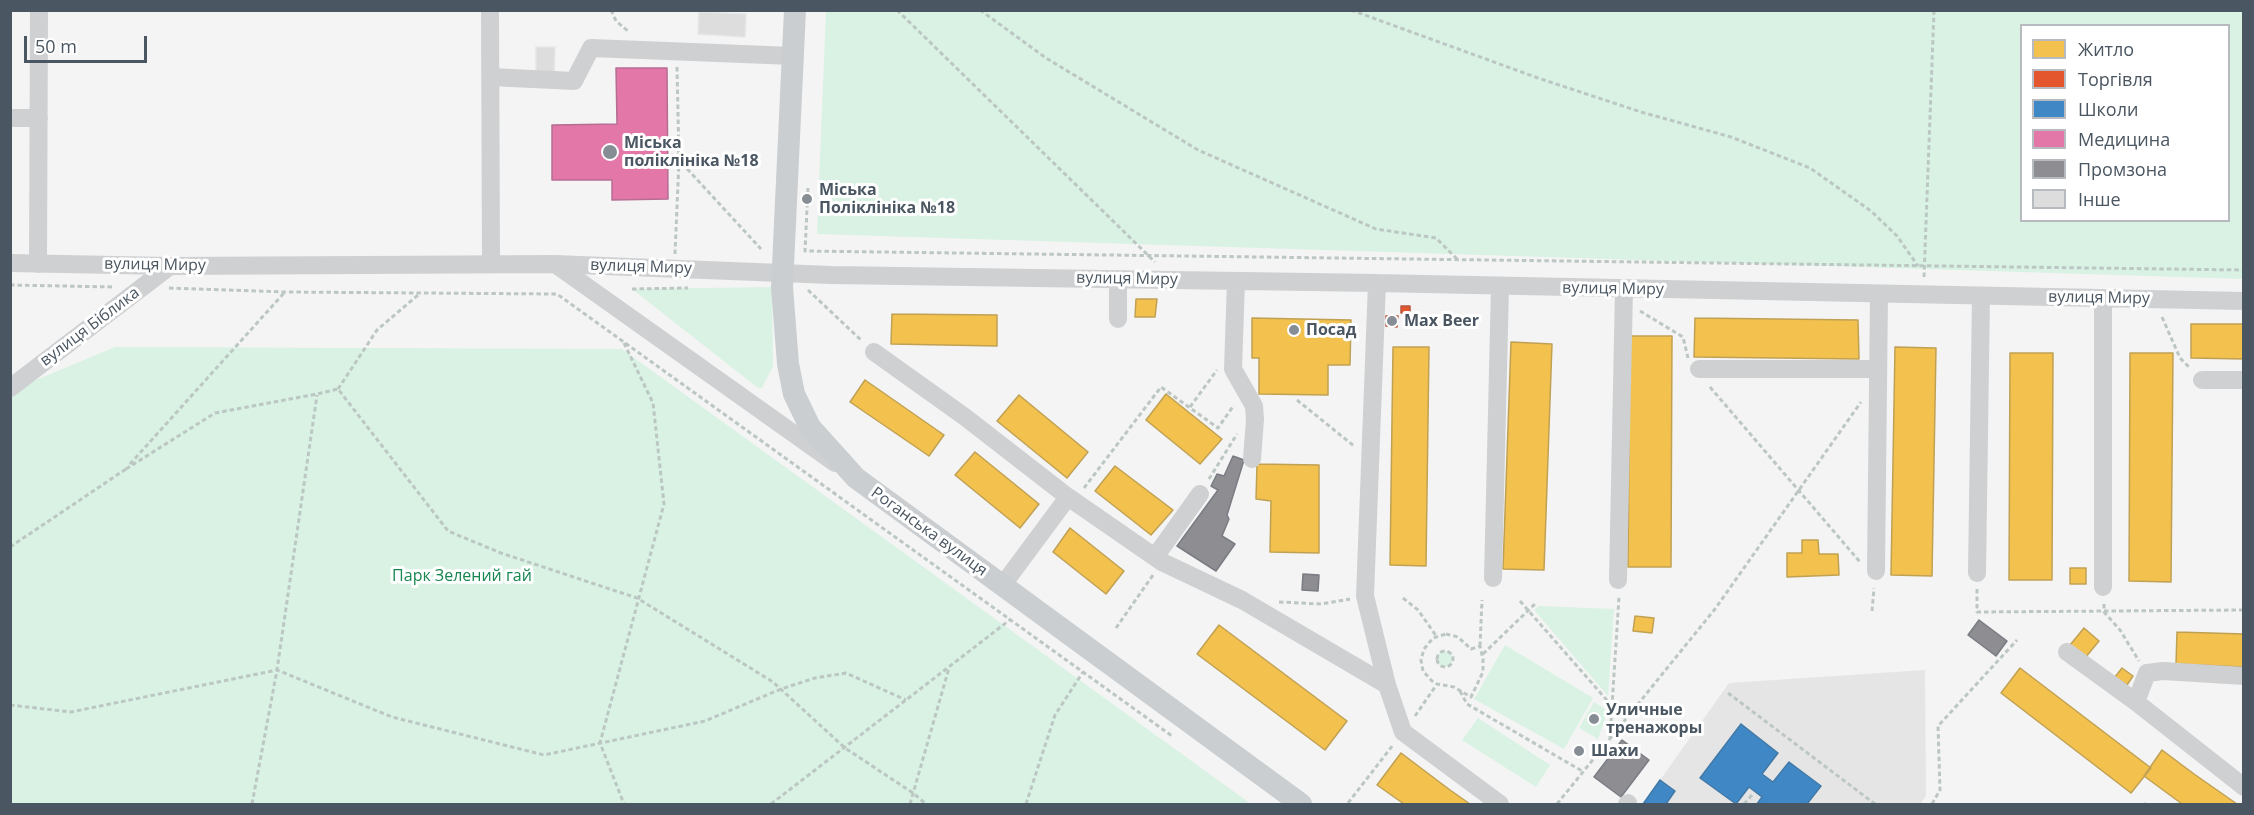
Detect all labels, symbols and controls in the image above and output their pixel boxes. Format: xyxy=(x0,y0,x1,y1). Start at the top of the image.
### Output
scale bar xyxy=(27,24,150,62)
legend xyxy=(2020,24,2230,222)
text: 50 m xyxy=(35,34,77,58)
text: Житло xyxy=(2078,37,2134,61)
text: Торгівля xyxy=(2078,67,2153,91)
text: Школи xyxy=(2078,97,2138,121)
text: Медицина xyxy=(2078,127,2170,151)
place label: Міська поліклініка №18 xyxy=(624,133,759,171)
marker: Міська поліклініка №18 xyxy=(601,143,619,161)
text: Промзона xyxy=(2078,157,2167,181)
place label: Міська Поліклініка №18 xyxy=(819,180,955,218)
text: Інше xyxy=(2078,187,2121,211)
marker: Міська Поліклініка №18 xyxy=(800,192,814,206)
street label: вулиця Миру xyxy=(104,255,206,275)
street label: вулиця Миру xyxy=(590,256,692,278)
street label: вулиця Миру xyxy=(1076,269,1178,289)
street label: вулиця Миру xyxy=(1562,279,1664,299)
street label: вулиця Біблика xyxy=(37,283,143,371)
street label: вулиця Миру xyxy=(2048,288,2150,308)
place label: Max Beer xyxy=(1404,311,1479,331)
marker: Max Beer xyxy=(1385,314,1399,328)
place label: Посад xyxy=(1306,320,1356,340)
marker: Посад xyxy=(1287,323,1301,337)
street label: Роганська вулиця xyxy=(867,483,991,581)
park label: Парк Зелений гай xyxy=(392,566,532,586)
place label: Уличные тренажоры xyxy=(1606,700,1702,738)
marker: Уличные тренажоры xyxy=(1587,712,1601,726)
place label: Шахи xyxy=(1591,741,1639,761)
marker: Шахи xyxy=(1572,744,1586,758)

